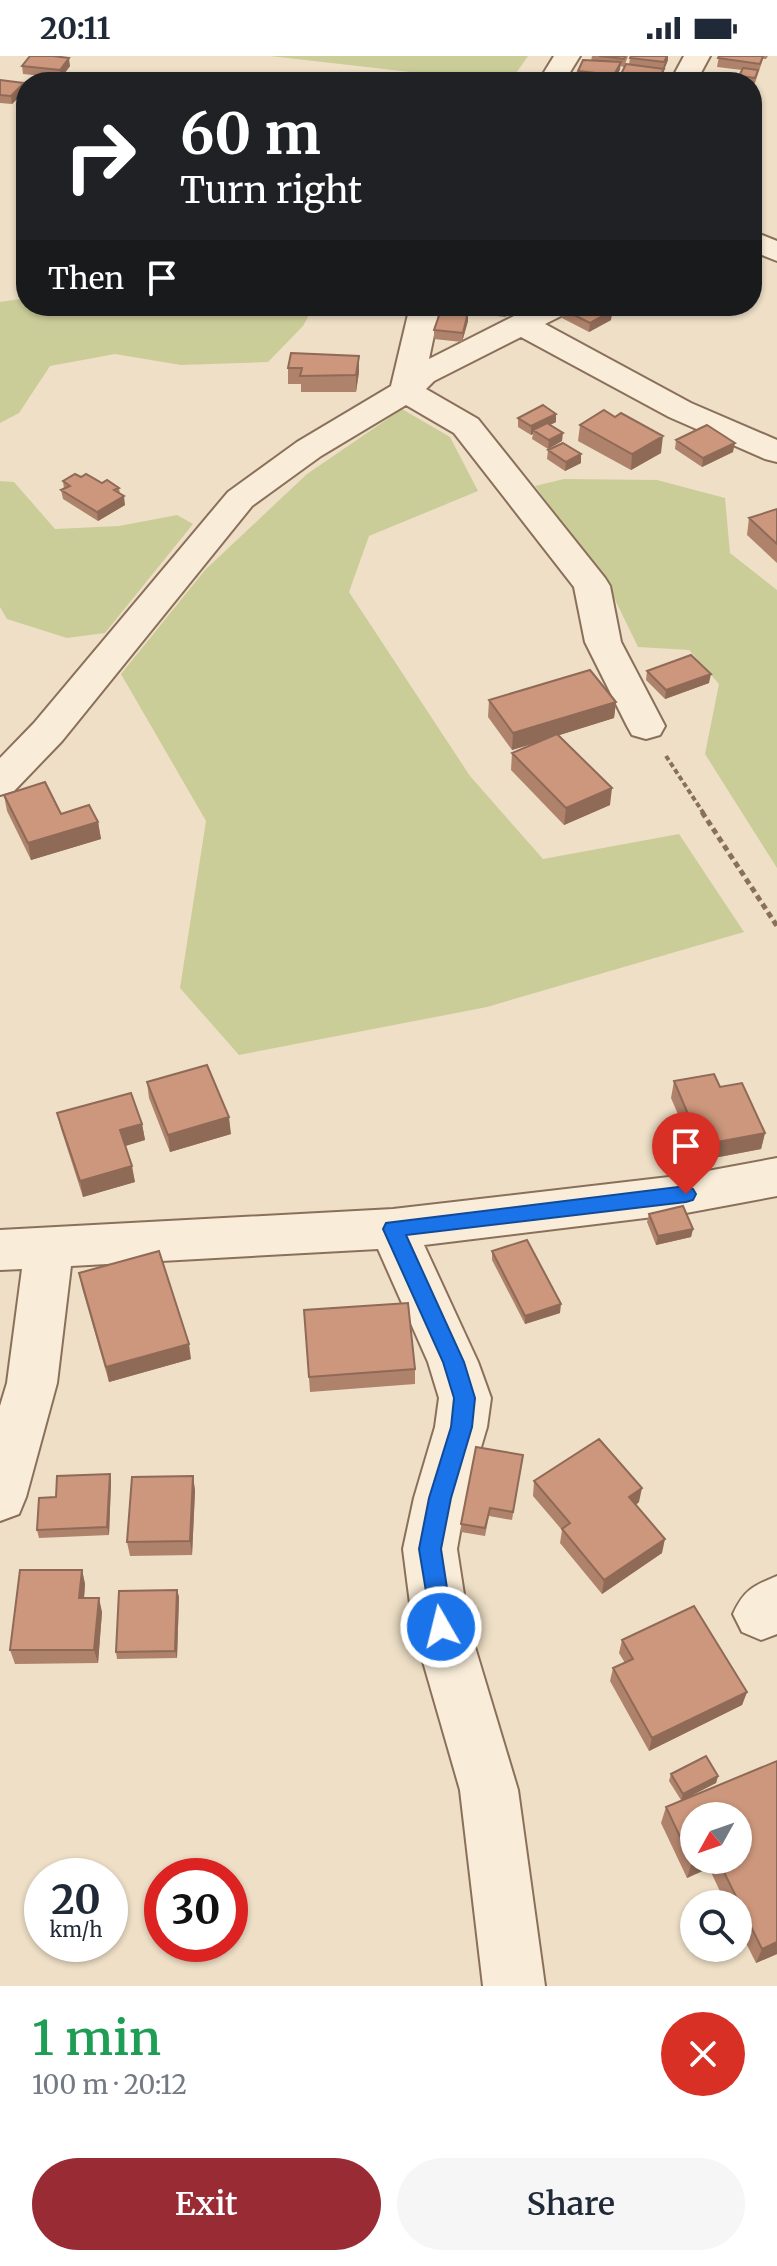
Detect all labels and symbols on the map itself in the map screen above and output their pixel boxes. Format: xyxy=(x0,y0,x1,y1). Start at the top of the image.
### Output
pin xyxy=(652,1112,720,1194)
position arrow xyxy=(399,1585,483,1669)
north arrow xyxy=(680,1802,752,1874)
speed limit sign: 30 xyxy=(144,1858,248,1962)

